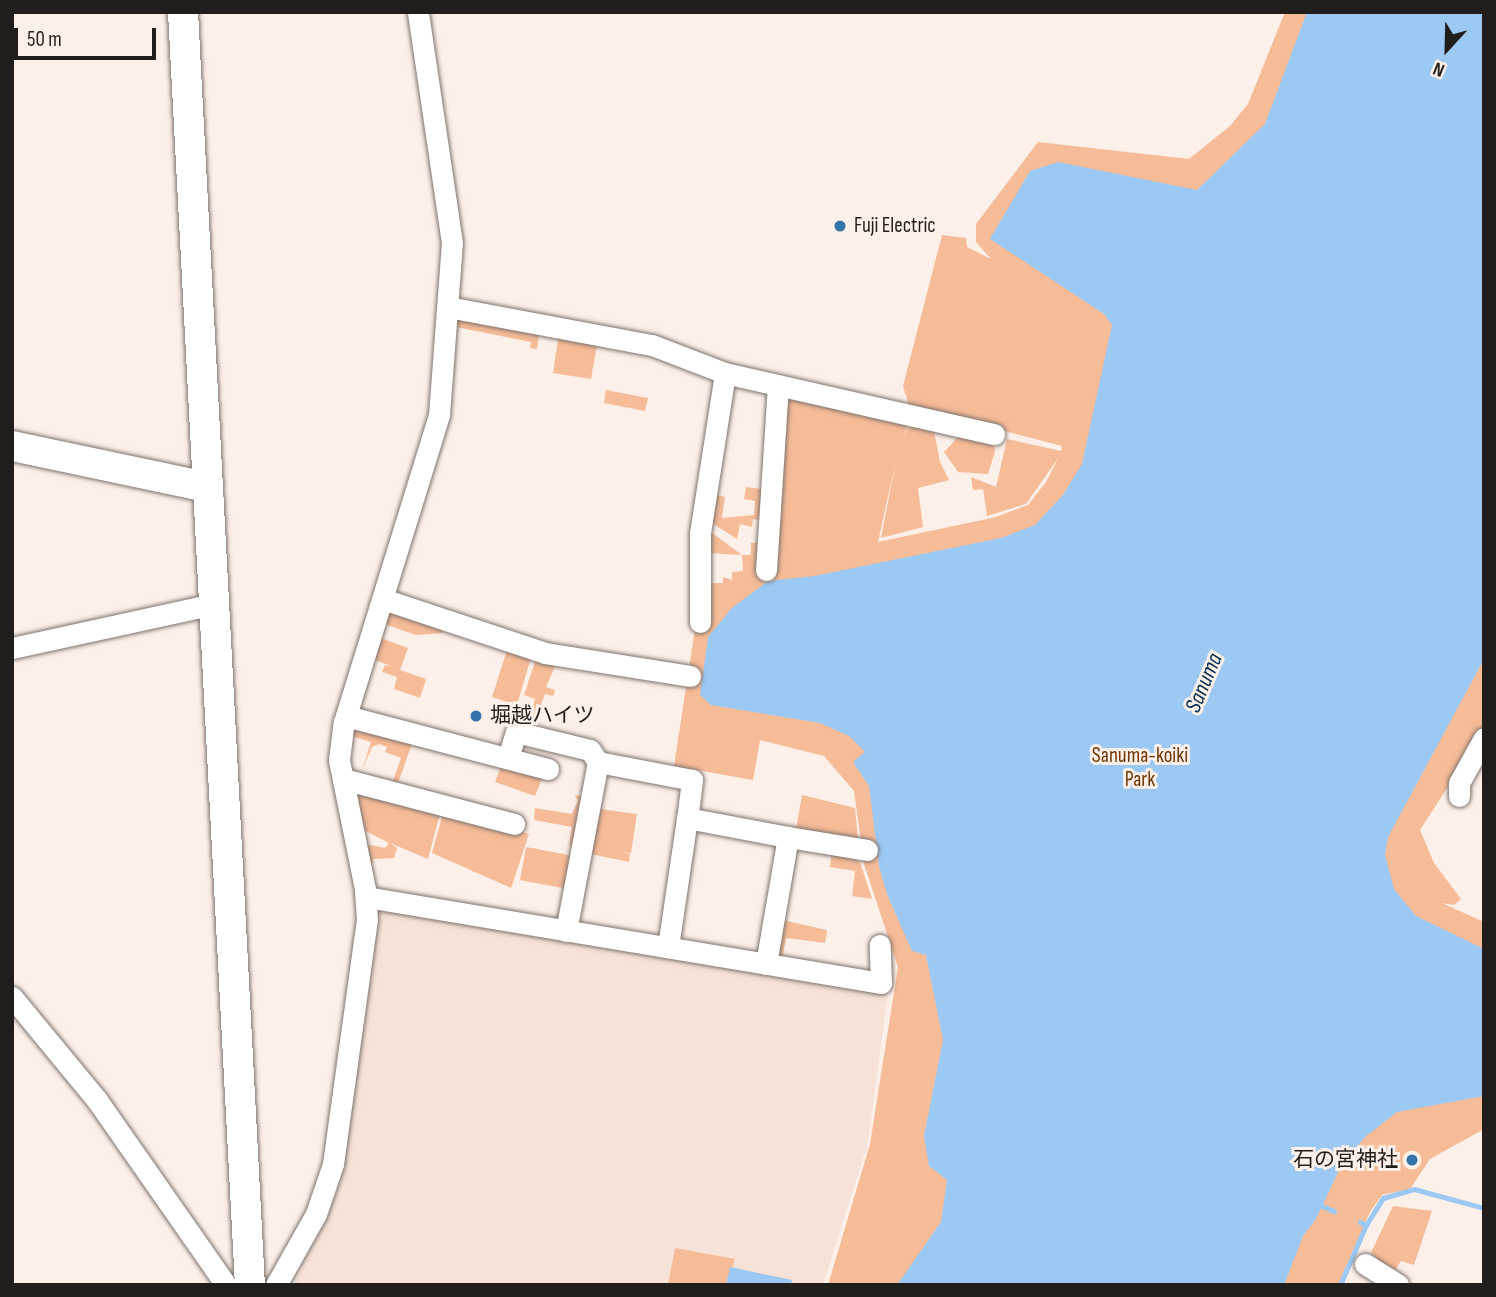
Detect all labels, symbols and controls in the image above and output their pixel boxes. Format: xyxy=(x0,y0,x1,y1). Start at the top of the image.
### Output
scale bar xyxy=(18,14,159,58)
north arrow xyxy=(1412,14,1482,84)
text: 50 m xyxy=(27,27,62,52)
text: N xyxy=(1430,56,1448,81)
place label: Fuji Electric xyxy=(854,213,936,239)
marker: Fuji Electric xyxy=(832,218,848,234)
water label: Sanuma xyxy=(1179,649,1229,717)
place label: 堀越ハイツ xyxy=(490,703,595,729)
marker: 堀越ハイツ xyxy=(468,708,484,724)
park label: Sanuma-koiki Park xyxy=(1092,743,1188,793)
place label: 石の宮神社 xyxy=(1293,1147,1398,1173)
marker: 石の宮神社 xyxy=(1404,1152,1420,1168)

